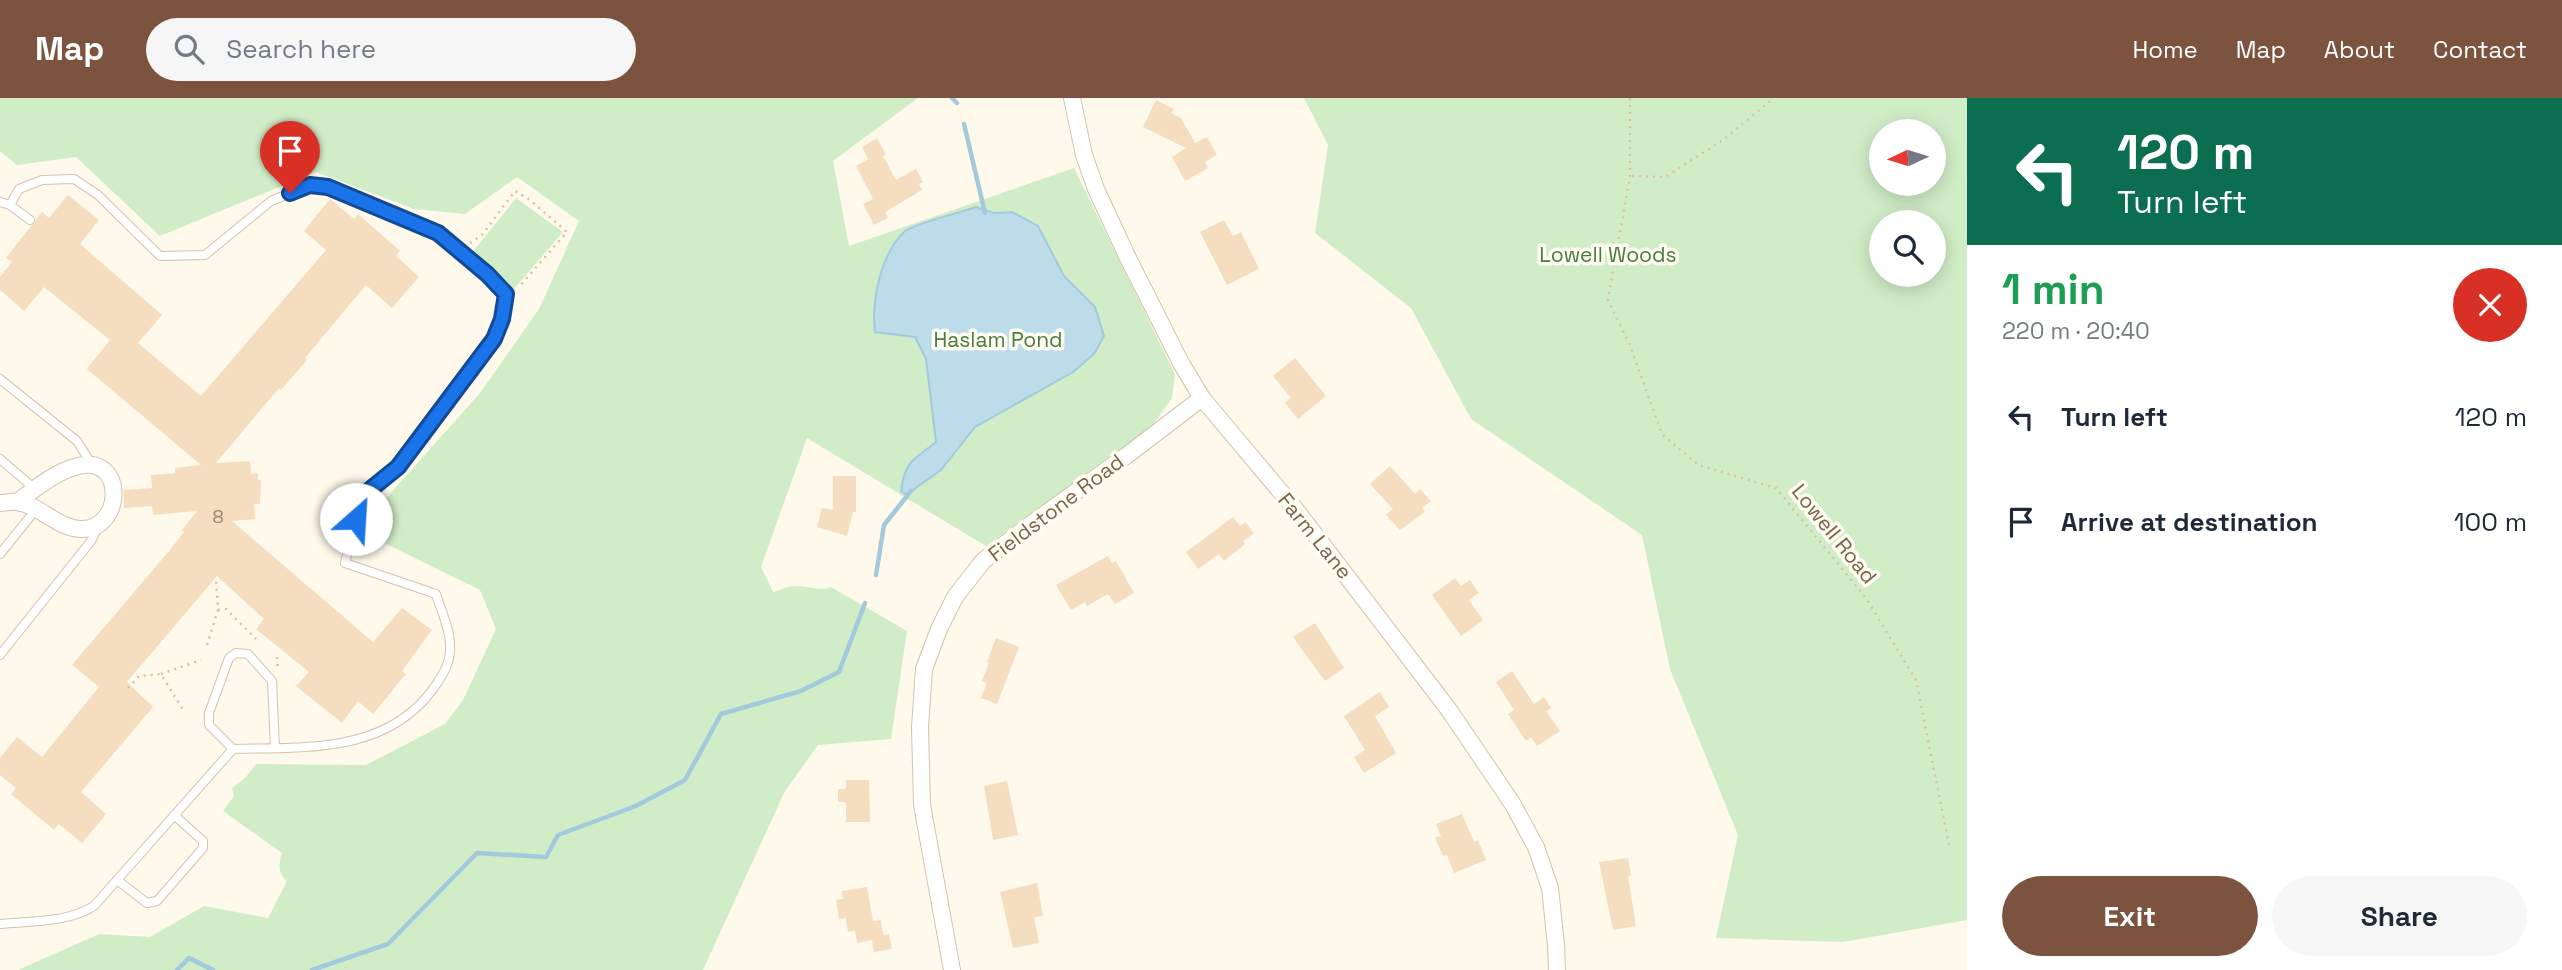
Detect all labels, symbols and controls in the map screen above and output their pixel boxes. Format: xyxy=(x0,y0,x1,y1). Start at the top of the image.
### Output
search box xyxy=(146,18,636,81)
text: Map xyxy=(35,28,104,70)
icon: search xyxy=(170,30,208,68)
text: Search here xyxy=(226,32,376,66)
text: Home xyxy=(2132,34,2198,65)
text: Map xyxy=(2236,34,2286,65)
text: About xyxy=(2324,34,2395,65)
text: Contact xyxy=(2433,34,2527,65)
north arrow xyxy=(1869,119,1946,196)
map controls xyxy=(1869,119,1946,287)
pin xyxy=(260,121,320,193)
text: 120 m xyxy=(2117,121,2254,183)
icon: left xyxy=(2002,126,2093,217)
icon: arrive xyxy=(271,132,309,170)
text: Turn left xyxy=(2117,182,2247,222)
button: search xyxy=(1869,210,1946,287)
park label: Lowell Woods xyxy=(1539,241,1677,268)
text: 1 min xyxy=(2002,263,2105,316)
button: close xyxy=(2453,268,2527,342)
text: 220 m · 20:40 xyxy=(2002,316,2150,346)
park label: Haslam Pond xyxy=(933,326,1063,353)
icon: left xyxy=(2002,398,2040,436)
text: Turn left xyxy=(2061,400,2168,434)
text: 120 m xyxy=(2455,400,2527,434)
street label: Fieldstone Road xyxy=(983,448,1129,567)
street label: Lowell Road xyxy=(1786,478,1883,589)
position arrow xyxy=(319,482,393,556)
street label: Farm Lane xyxy=(1272,487,1358,584)
icon: arrive xyxy=(2002,503,2040,541)
house number: 8 xyxy=(212,505,224,528)
text: Arrive at destination xyxy=(2061,505,2318,539)
text: 100 m xyxy=(2454,505,2527,539)
button: Exit xyxy=(2002,876,2258,956)
button: Share xyxy=(2272,876,2527,956)

